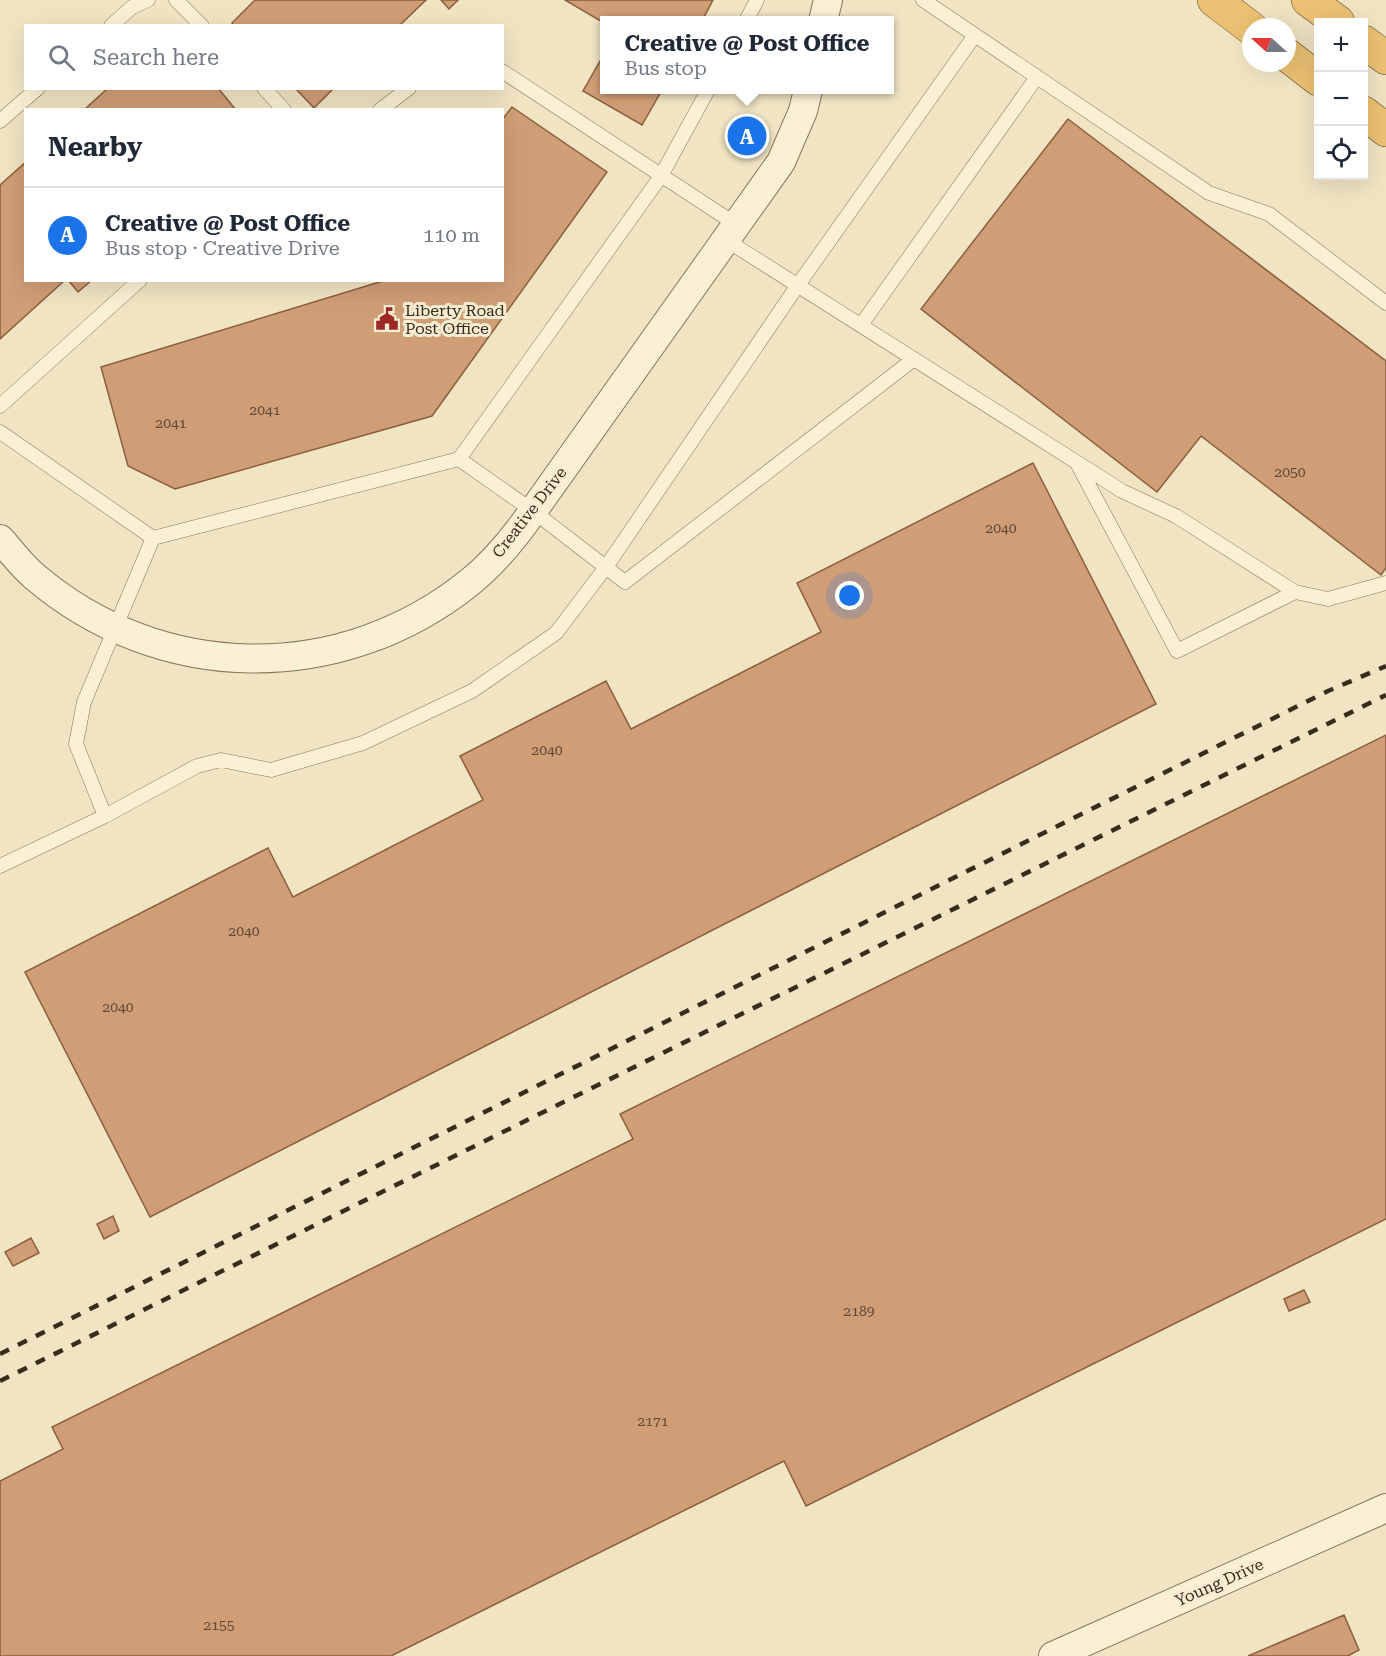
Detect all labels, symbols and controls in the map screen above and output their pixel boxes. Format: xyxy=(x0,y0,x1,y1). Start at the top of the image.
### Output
popup xyxy=(600,16,894,94)
north arrow xyxy=(1242,18,1296,72)
map controls xyxy=(1314,18,1368,180)
button: + xyxy=(1314,18,1368,72)
search box xyxy=(24,24,504,90)
text: Creative @ Post Office xyxy=(624,31,870,56)
icon: search xyxy=(45,41,78,74)
text: Search here xyxy=(93,45,219,70)
text: Bus stop xyxy=(624,56,707,80)
button: − xyxy=(1314,72,1368,126)
pin: A xyxy=(728,114,766,158)
button: locate xyxy=(1314,126,1368,180)
text: Nearby xyxy=(48,132,142,162)
text: Creative @ Post Office xyxy=(105,211,350,236)
text: A xyxy=(60,223,75,247)
text: 110 m xyxy=(423,223,480,247)
text: Bus stop · Creative Drive xyxy=(105,236,340,260)
place label: Liberty Road Post Office xyxy=(405,301,505,338)
public building icon: Liberty Road Post Office xyxy=(374,306,400,332)
house number: 2041 xyxy=(249,402,281,418)
house number: 2041 xyxy=(155,415,187,431)
street label: Creative Drive xyxy=(488,463,571,561)
house number: 2050 xyxy=(1274,464,1306,480)
house number: 2040 xyxy=(985,520,1017,536)
your location xyxy=(835,581,864,610)
house number: 2040 xyxy=(531,742,563,758)
house number: 2040 xyxy=(228,923,260,939)
house number: 2040 xyxy=(102,999,134,1015)
house number: 2189 xyxy=(843,1303,875,1319)
house number: 2171 xyxy=(637,1413,669,1429)
street label: Young Drive xyxy=(1172,1554,1267,1610)
house number: 2155 xyxy=(203,1617,235,1633)

